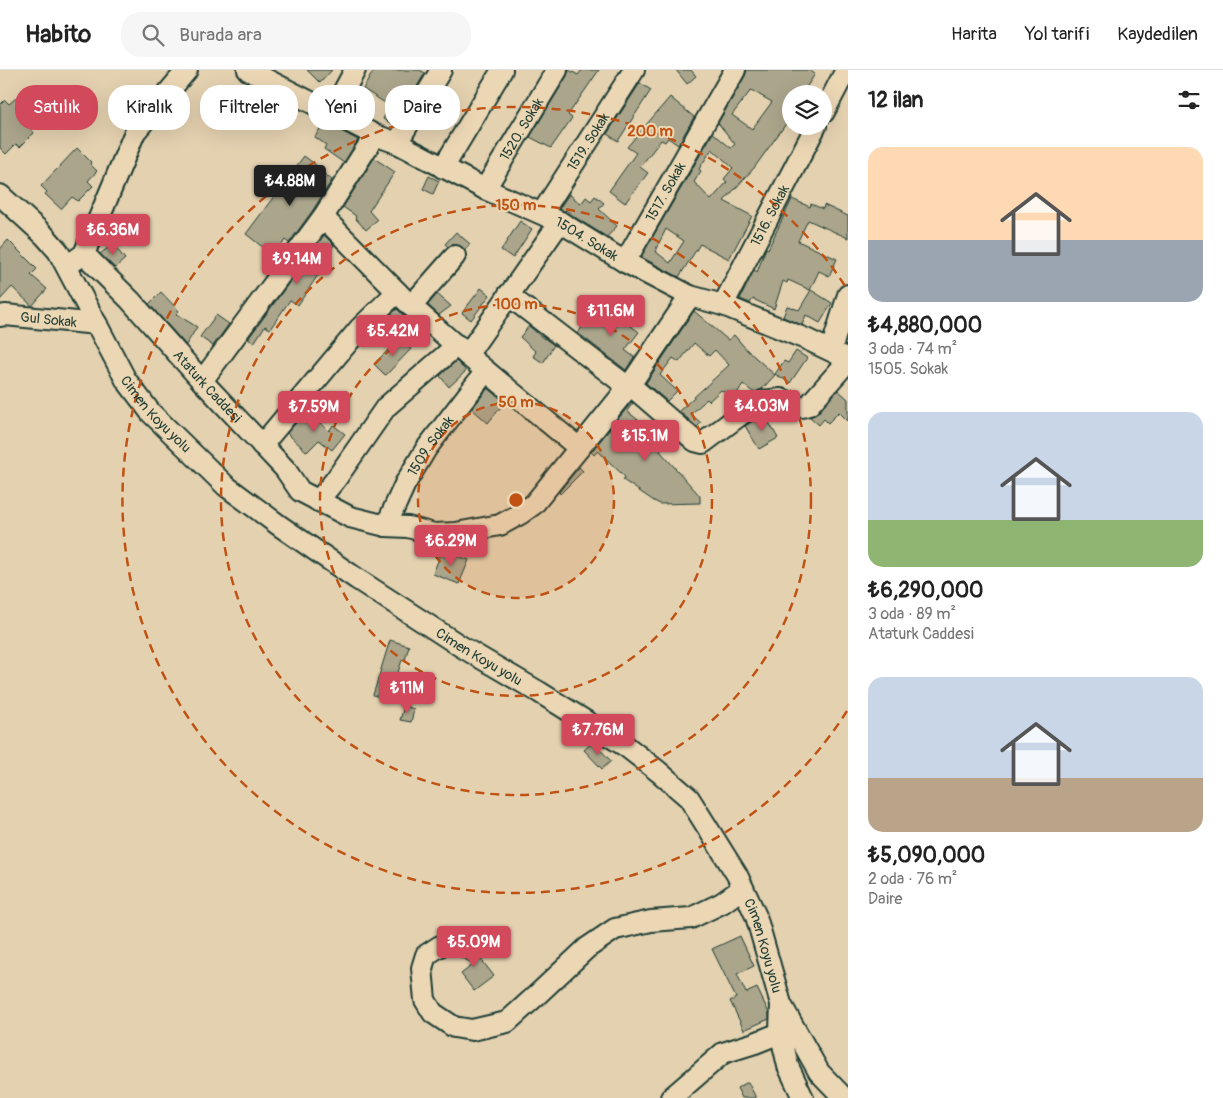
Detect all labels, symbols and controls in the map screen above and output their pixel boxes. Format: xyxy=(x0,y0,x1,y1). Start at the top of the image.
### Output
search box xyxy=(121,12,471,57)
text: Habito xyxy=(25,20,91,49)
icon: search xyxy=(139,21,167,49)
text: Burada ara xyxy=(179,23,262,47)
text: Harita xyxy=(951,23,997,46)
text: Yol tarifi xyxy=(1025,23,1089,46)
text: Kaydedilen xyxy=(1117,23,1198,46)
chip: Satılık xyxy=(15,85,98,130)
chip: Kiralık xyxy=(108,85,190,130)
chip: Filtreler xyxy=(200,85,298,130)
chip: Yeni xyxy=(308,85,375,130)
chip: Daire xyxy=(385,85,460,130)
map controls xyxy=(782,85,832,135)
button: layers xyxy=(782,85,832,135)
icon: filters xyxy=(1175,86,1203,114)
text: 12 ilan xyxy=(868,87,923,114)
street label: 1520. Sokak xyxy=(496,94,547,164)
street label: 1519. Sokak xyxy=(563,109,613,174)
text: 200 m xyxy=(627,122,673,141)
street label: 1517. Sokak xyxy=(641,159,689,225)
pin: ₺4.88M xyxy=(249,164,331,207)
text: ₺4.88M xyxy=(265,171,315,191)
icon: home xyxy=(991,179,1081,269)
street label: 1516. Sokak xyxy=(747,182,793,249)
text: 150 m xyxy=(496,196,536,215)
street label: 1504. Sokak xyxy=(553,213,622,264)
pin: ₺6.36M xyxy=(72,214,154,256)
text: ₺6.36M xyxy=(87,220,139,240)
pin: ₺9.14M xyxy=(256,242,338,285)
text: ₺9.14M xyxy=(273,249,321,269)
pin: ₺11.6M xyxy=(570,294,652,337)
text: 100 m xyxy=(495,295,537,314)
text: ₺11.6M xyxy=(588,301,634,321)
street label: Gul Sokak xyxy=(20,308,78,331)
text: ₺4,880,000 xyxy=(868,312,982,339)
pin: ₺5.42M xyxy=(352,314,434,357)
text: ₺5.42M xyxy=(367,321,419,341)
text: 3 oda · 74 m² xyxy=(868,339,957,359)
street label: Ataturk Caddesi xyxy=(170,346,245,426)
text: 1505. Sokak xyxy=(868,359,948,379)
street label: Cimen Koyu yolu xyxy=(117,372,195,456)
pin: ₺7.59M xyxy=(273,390,355,433)
pin: ₺4.03M xyxy=(721,390,803,432)
text: 50 m xyxy=(499,393,533,412)
text: ₺4.03M xyxy=(735,396,789,416)
text: ₺7.59M xyxy=(289,397,339,417)
street label: 1509. Sokak xyxy=(403,412,457,479)
pin: ₺15.1M xyxy=(604,420,686,462)
text: ₺15.1M xyxy=(622,426,668,446)
icon: home xyxy=(991,444,1081,534)
centre of rings xyxy=(507,491,525,509)
pin: ₺6.29M xyxy=(410,524,492,567)
text: ₺6.29M xyxy=(425,531,477,551)
text: ₺6,290,000 xyxy=(868,577,983,604)
text: 3 oda · 89 m² xyxy=(868,604,956,624)
street label: Cimen Koyu yolu xyxy=(433,624,525,689)
text: Ataturk Caddesi xyxy=(868,624,974,644)
pin: ₺11M xyxy=(377,672,437,714)
text: ₺11M xyxy=(390,678,424,698)
icon: home xyxy=(991,709,1081,799)
pin: ₺7.76M xyxy=(557,714,639,756)
text: ₺7.76M xyxy=(573,720,623,740)
text: ₺5,090,000 xyxy=(868,842,985,869)
text: 2 oda · 76 m² xyxy=(868,869,957,889)
text: Daire xyxy=(868,889,902,909)
street label: Cimen Koyu yolu xyxy=(741,896,786,995)
pin: ₺5.09M xyxy=(433,926,515,968)
text: ₺5.09M xyxy=(448,932,500,952)

